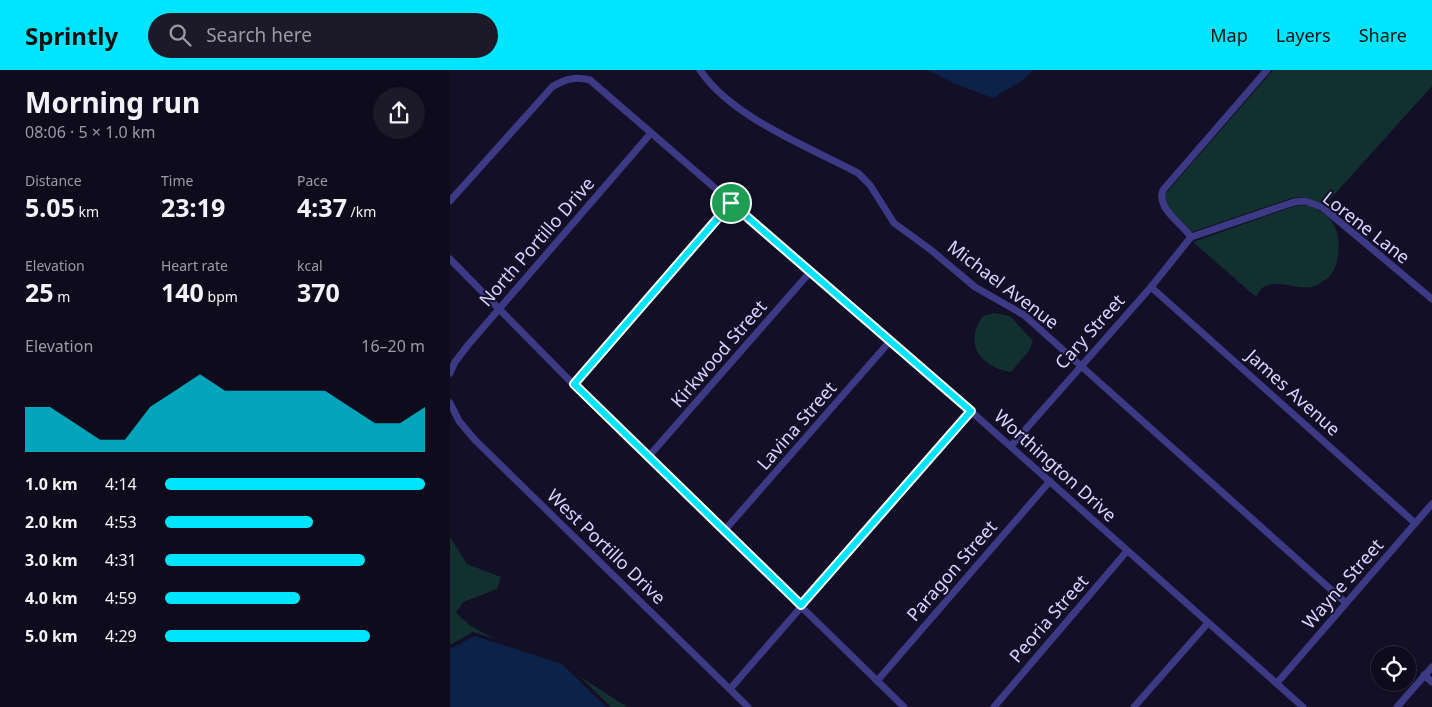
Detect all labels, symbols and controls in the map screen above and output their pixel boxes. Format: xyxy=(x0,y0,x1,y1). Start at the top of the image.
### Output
search box xyxy=(148,13,498,58)
text: Sprintly xyxy=(25,19,118,52)
icon: search xyxy=(166,21,194,49)
text: Search here xyxy=(206,22,312,48)
text: Map xyxy=(1210,23,1248,47)
text: Layers xyxy=(1276,23,1331,47)
text: Share xyxy=(1359,23,1407,47)
text: Morning run xyxy=(25,83,200,121)
button: share xyxy=(373,87,425,139)
text: 08:06 · 5 × 1.0 km xyxy=(25,121,155,143)
text: Distance xyxy=(25,171,82,190)
text: Time xyxy=(161,171,193,190)
text: Pace xyxy=(297,171,328,190)
street label: North Portillo Drive xyxy=(473,172,599,311)
pin xyxy=(710,182,752,224)
street label: Lorene Lane xyxy=(1318,186,1415,269)
icon: arrive xyxy=(717,189,745,217)
text: 5.05 xyxy=(25,190,75,224)
text: 23:19 xyxy=(161,190,225,224)
text: 4:37 xyxy=(297,190,347,224)
text: km xyxy=(75,202,99,221)
text: /km xyxy=(347,202,376,221)
street label: Michael Avenue xyxy=(943,234,1064,334)
text: Elevation xyxy=(25,256,85,275)
text: Heart rate xyxy=(161,256,228,275)
text: kcal xyxy=(297,256,323,275)
text: 25 xyxy=(25,275,54,309)
text: 140 xyxy=(161,275,204,309)
text: 370 xyxy=(297,275,340,309)
text: m xyxy=(54,287,70,306)
text: bpm xyxy=(204,287,238,306)
street label: Cary Street xyxy=(1049,288,1130,374)
street label: Kirkwood Street xyxy=(665,294,772,412)
text: Elevation xyxy=(25,335,93,357)
text: 16–20 m xyxy=(361,335,425,357)
street label: James Avenue xyxy=(1240,342,1346,441)
street label: Lavina Street xyxy=(751,376,842,475)
street label: Worthington Drive xyxy=(989,404,1122,527)
text: 1.0 km xyxy=(25,473,77,495)
text: 4:14 xyxy=(105,473,137,495)
street label: West Portillo Drive xyxy=(542,483,671,609)
text: 2.0 km xyxy=(25,511,77,533)
text: 4:53 xyxy=(105,511,137,533)
street label: Paragon Street xyxy=(901,514,1002,626)
street label: Wayne Street xyxy=(1296,533,1388,633)
text: 3.0 km xyxy=(25,549,77,571)
text: 4:31 xyxy=(105,549,137,571)
street label: Peoria Street xyxy=(1003,569,1093,667)
text: 4.0 km xyxy=(25,587,77,609)
text: 4:59 xyxy=(105,587,137,609)
text: 5.0 km xyxy=(25,625,77,647)
text: 4:29 xyxy=(105,625,137,647)
map controls xyxy=(1371,646,1416,691)
button: locate xyxy=(1371,646,1416,691)

